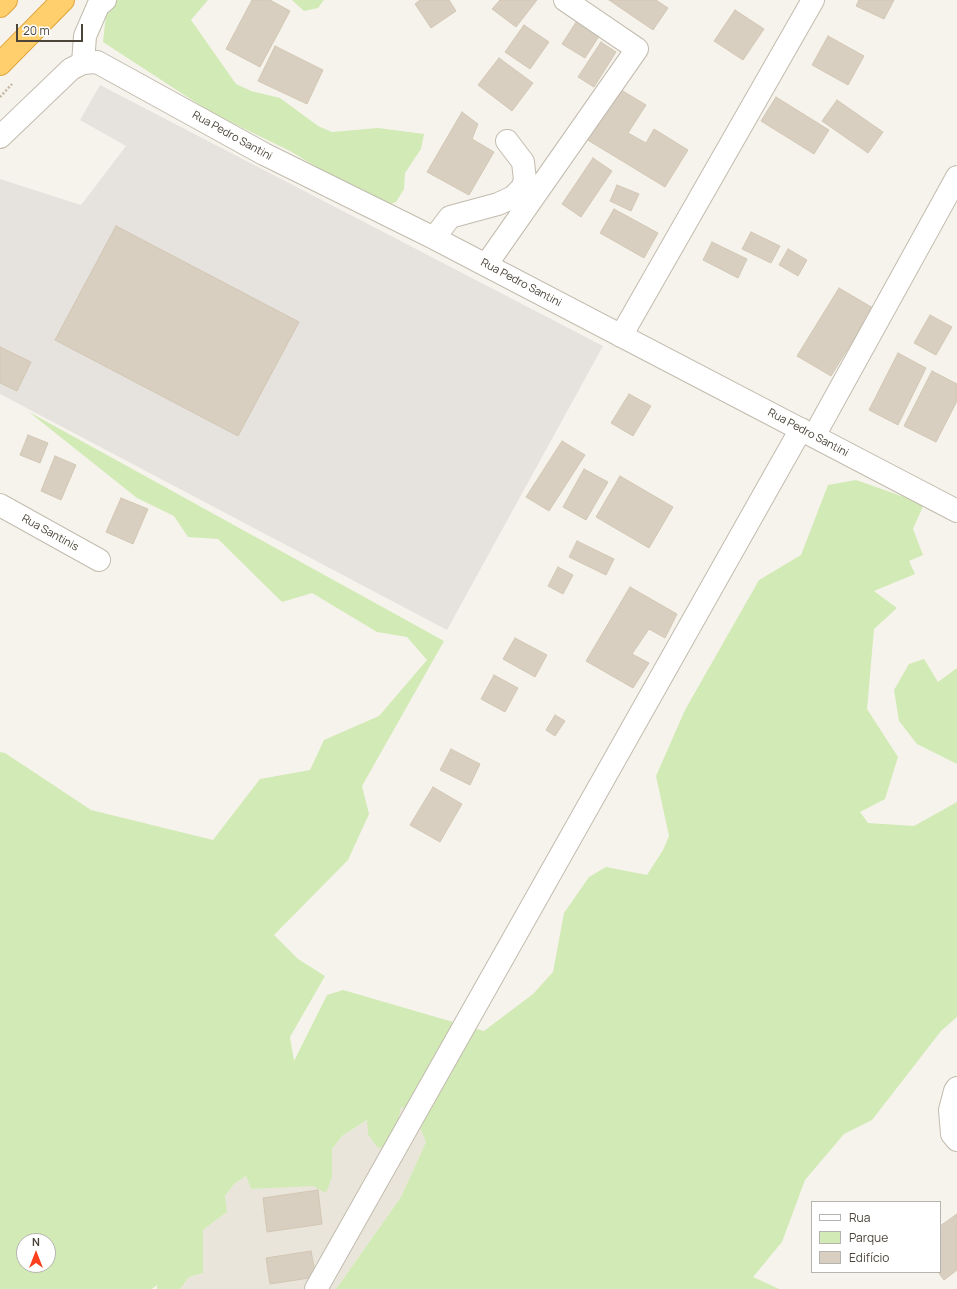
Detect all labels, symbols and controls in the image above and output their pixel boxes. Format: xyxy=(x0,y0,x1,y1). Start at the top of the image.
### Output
scale bar xyxy=(18,16,85,42)
text: 20 m xyxy=(23,22,50,39)
street label: Rua Pedro Santini xyxy=(190,109,274,163)
street label: Rua Pedro Santini xyxy=(478,256,564,310)
street label: Rua Pedro Santini xyxy=(765,406,851,460)
street label: Rua Santinis xyxy=(19,512,81,554)
legend xyxy=(811,1201,941,1273)
text: Rua xyxy=(849,1209,870,1226)
text: Parque xyxy=(849,1229,888,1246)
north arrow xyxy=(16,1233,56,1273)
text: N xyxy=(32,1234,40,1249)
text: Edifício xyxy=(849,1249,889,1266)

